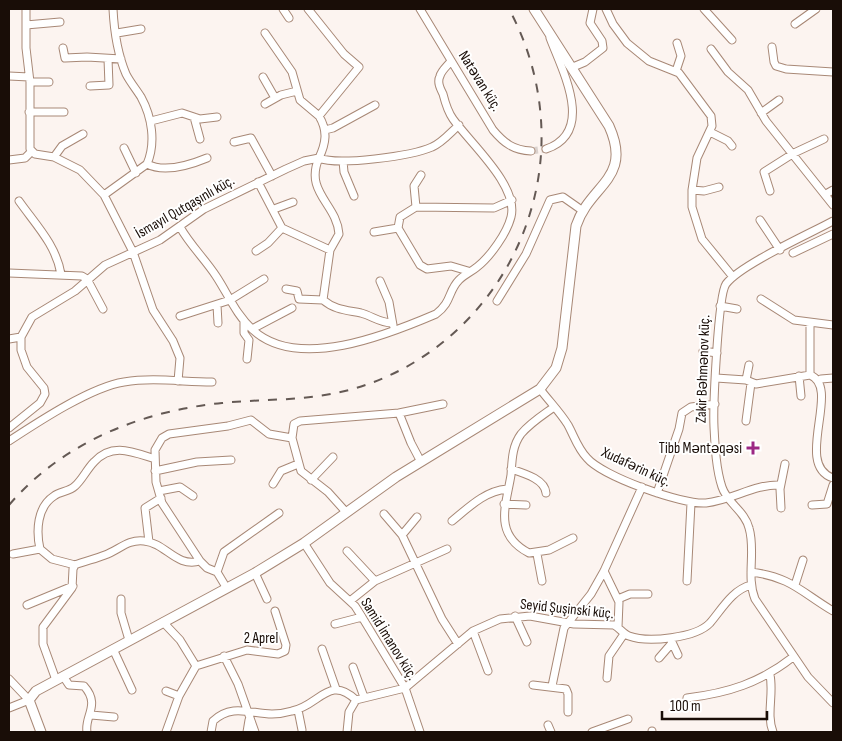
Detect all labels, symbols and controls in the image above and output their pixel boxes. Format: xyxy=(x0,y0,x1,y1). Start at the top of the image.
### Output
street label: Natəvan küç. xyxy=(454,47,506,115)
street label: İsmayıl Qutqaşınlı küç. xyxy=(132,171,238,243)
street label: Zakir Bəhmənov küç. xyxy=(692,314,714,423)
place label: Tibb Məntəqəsi xyxy=(659,439,742,458)
marker: Tibb Məntəqəsi xyxy=(746,441,760,455)
street label: Xudafərin küç. xyxy=(597,442,674,491)
street label: Samid İmanov küç. xyxy=(356,594,422,684)
street label: Seyid Şuşinski küç. xyxy=(519,595,615,623)
street label: 2 Aprel xyxy=(244,629,278,648)
scale bar xyxy=(662,688,767,720)
text: 100 m xyxy=(670,697,701,716)

